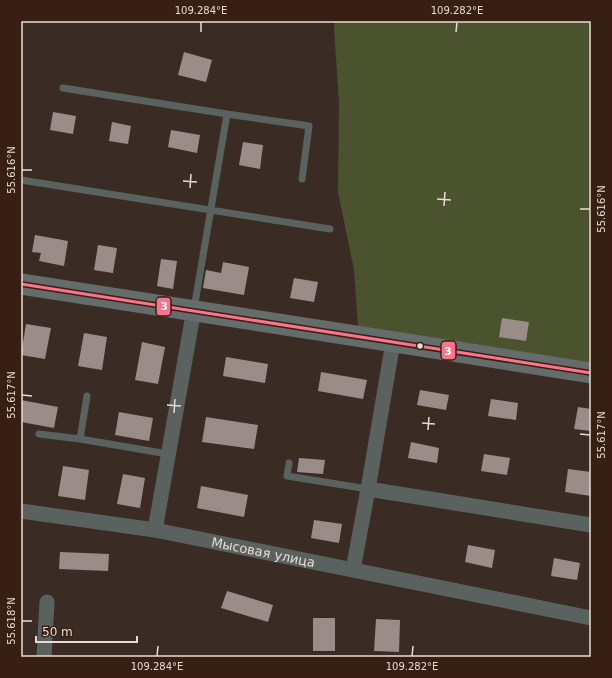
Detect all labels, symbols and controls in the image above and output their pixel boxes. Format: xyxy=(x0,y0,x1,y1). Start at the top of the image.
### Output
text: 109.284°E xyxy=(175,5,227,16)
text: 109.282°E xyxy=(431,5,483,16)
text: 55.616°N xyxy=(6,146,17,194)
text: 55.616°N xyxy=(596,185,607,233)
line badge: 3 xyxy=(156,297,171,316)
text: 3 xyxy=(160,300,168,313)
unlabelled marker xyxy=(415,341,425,351)
line badge: 3 xyxy=(441,341,456,360)
text: 3 xyxy=(444,345,452,358)
text: 55.617°N xyxy=(6,371,17,419)
text: 55.617°N xyxy=(596,411,607,459)
street label: Мысовая улица xyxy=(210,535,316,570)
text: 55.618°N xyxy=(6,597,17,645)
scale bar xyxy=(36,618,137,644)
text: 50 m xyxy=(42,625,73,639)
text: 109.284°E xyxy=(131,661,183,672)
text: 109.282°E xyxy=(386,661,438,672)

